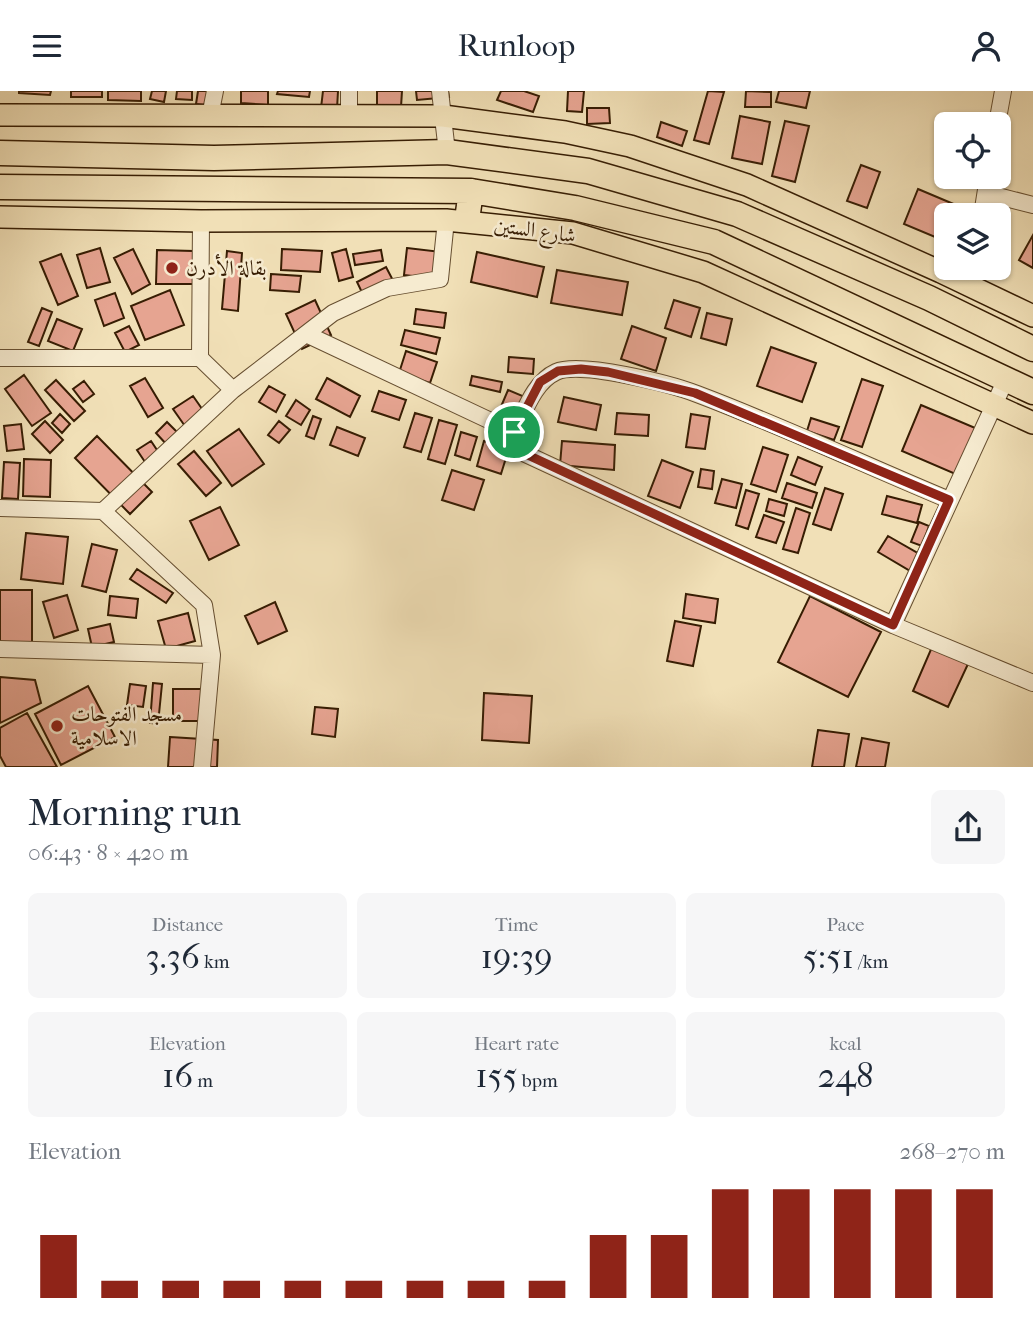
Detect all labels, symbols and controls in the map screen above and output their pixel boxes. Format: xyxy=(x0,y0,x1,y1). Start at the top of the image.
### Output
icon: menu xyxy=(28,27,66,65)
text: Runloop xyxy=(458,27,575,64)
icon: person xyxy=(967,27,1005,65)
map controls xyxy=(934,112,1011,280)
button: locate xyxy=(934,112,1011,189)
button: layers xyxy=(934,203,1011,280)
street label: شارع الستين xyxy=(492,212,577,254)
place label: بقالة الأدرن xyxy=(186,253,267,281)
marker: بقالة الأدرن xyxy=(164,260,180,276)
pin xyxy=(484,402,544,462)
icon: arrive xyxy=(495,413,533,451)
place label: مسجد الفتوحات الاسلامية xyxy=(71,702,182,750)
marker: مسجد الفتوحات الاسلامية xyxy=(49,718,65,734)
text: Morning run xyxy=(28,790,241,835)
button: share xyxy=(931,790,1005,864)
text: 06:43 · 8 × 420 m xyxy=(28,839,189,866)
text: Distance xyxy=(152,914,223,936)
text: Time xyxy=(495,914,538,936)
text: Pace xyxy=(827,914,864,936)
text: 3.36 xyxy=(145,936,200,977)
text: 19:39 xyxy=(480,936,553,977)
text: 5:51 xyxy=(803,936,854,977)
text: km xyxy=(200,951,230,973)
text: /km xyxy=(854,951,888,973)
text: Elevation xyxy=(149,1033,226,1055)
text: Heart rate xyxy=(474,1033,559,1055)
text: kcal xyxy=(830,1033,861,1055)
text: 16 xyxy=(162,1055,193,1096)
text: 155 xyxy=(475,1055,518,1096)
text: 248 xyxy=(817,1055,874,1096)
text: m xyxy=(193,1070,213,1092)
text: bpm xyxy=(518,1070,558,1092)
text: Elevation xyxy=(28,1138,121,1165)
text: 268–270 m xyxy=(900,1138,1005,1165)

